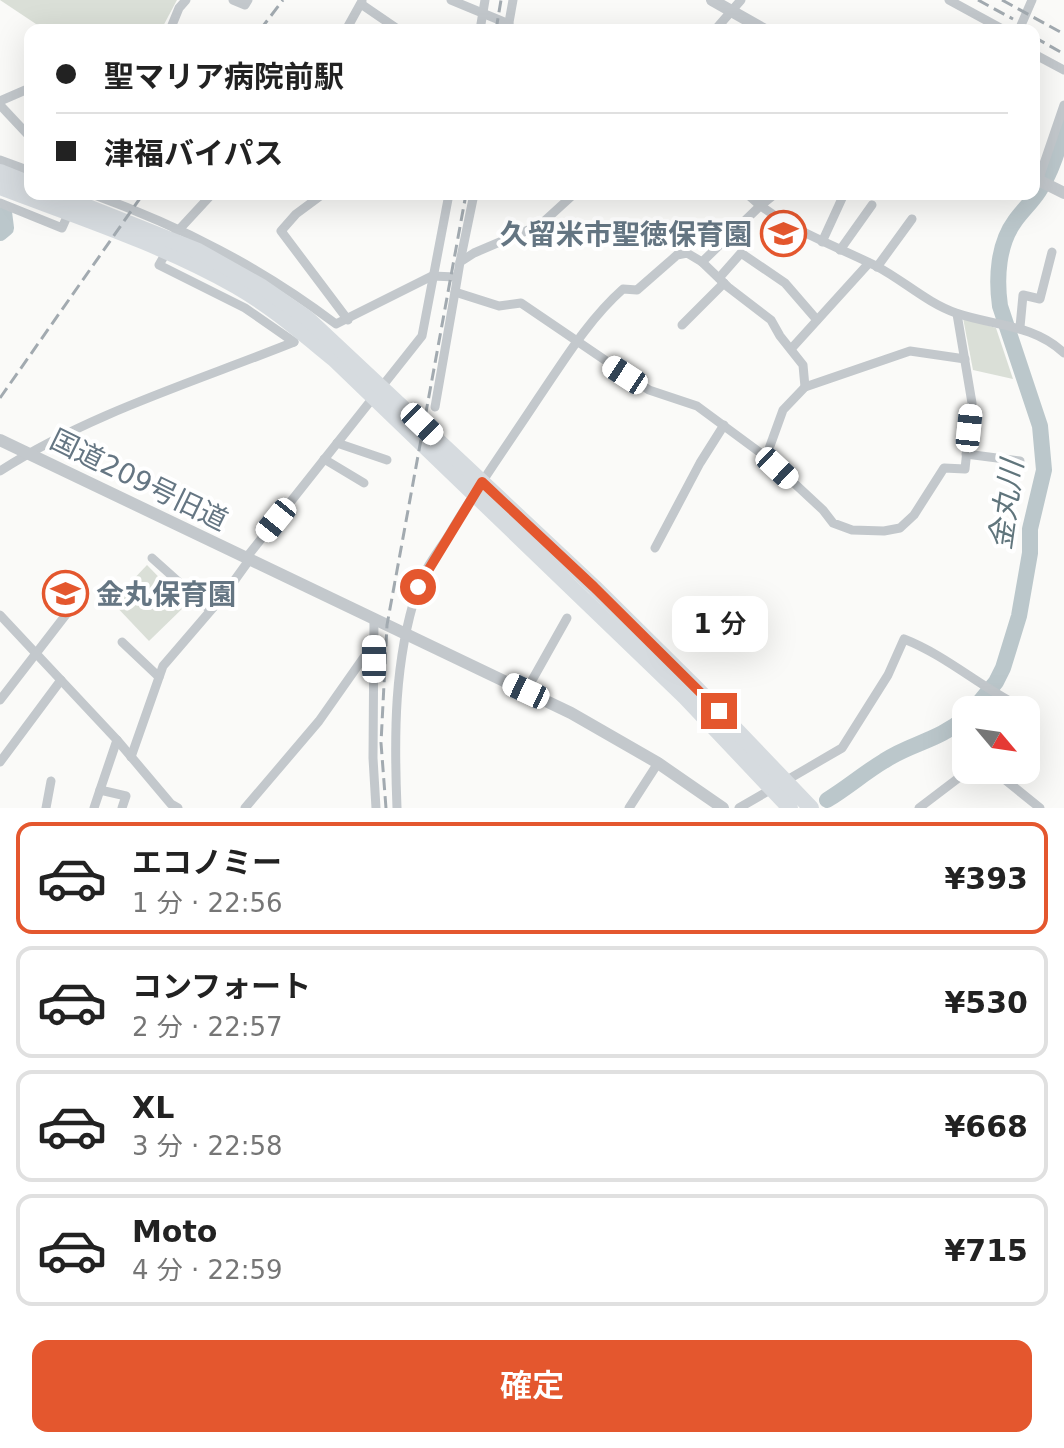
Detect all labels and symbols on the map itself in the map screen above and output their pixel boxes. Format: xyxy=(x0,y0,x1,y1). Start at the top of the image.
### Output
school or university icon: 久留米市聖徳保育園 xyxy=(759,210,807,258)
place label: 久留米市聖徳保育園 xyxy=(500,218,752,251)
car xyxy=(598,352,652,398)
car xyxy=(396,399,448,449)
car xyxy=(955,403,983,453)
street label: 国道209号旧道 xyxy=(45,423,233,537)
car xyxy=(751,443,803,493)
water label: 金丸川 xyxy=(982,455,1030,552)
car xyxy=(252,494,300,546)
route start xyxy=(400,569,436,605)
school or university icon: 金丸保育園 xyxy=(41,570,89,618)
place label: 金丸保育園 xyxy=(96,578,236,611)
callout: 1 分 xyxy=(671,595,767,651)
car xyxy=(362,635,386,683)
car xyxy=(499,670,553,712)
route end xyxy=(701,693,737,729)
north arrow xyxy=(952,696,1040,784)

